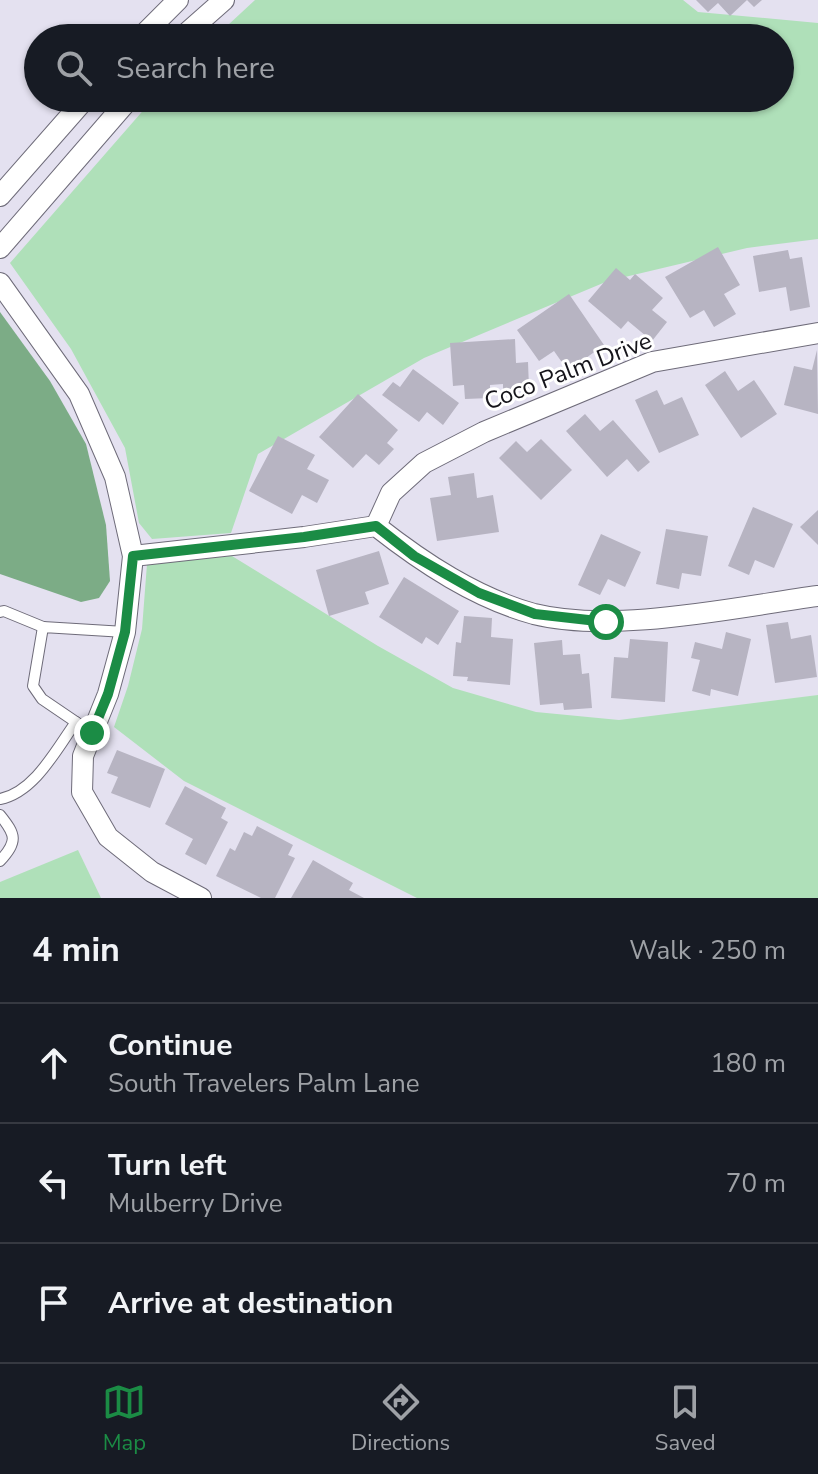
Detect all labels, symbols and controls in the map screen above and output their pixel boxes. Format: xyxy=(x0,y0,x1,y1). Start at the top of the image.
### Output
search box xyxy=(24,24,794,112)
icon: search xyxy=(52,46,96,90)
text: Search here xyxy=(116,48,275,89)
street label: Coco Palm Drive xyxy=(480,324,656,418)
route start xyxy=(588,604,624,640)
route end xyxy=(74,715,110,751)
text: 4 min xyxy=(32,927,120,973)
text: Walk · 250 m xyxy=(629,933,786,968)
text: Continue xyxy=(108,1025,233,1066)
icon: ahead xyxy=(32,1041,76,1085)
text: 180 m xyxy=(710,1046,786,1081)
text: South Travelers Palm Lane xyxy=(108,1066,420,1101)
text: Turn left xyxy=(108,1145,226,1186)
icon: left xyxy=(32,1161,76,1205)
text: 70 m xyxy=(726,1166,786,1201)
text: Mulberry Drive xyxy=(108,1186,283,1221)
icon: arrive xyxy=(32,1281,76,1325)
text: Arrive at destination xyxy=(108,1283,393,1324)
tab: Map xyxy=(102,1380,146,1458)
tab: Directions xyxy=(351,1380,450,1458)
tab: Saved xyxy=(655,1380,716,1458)

